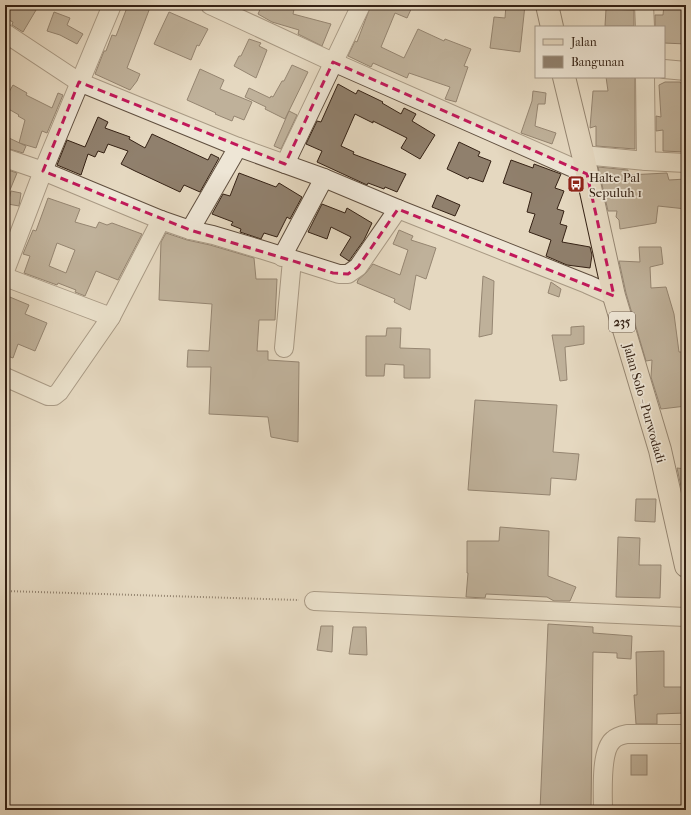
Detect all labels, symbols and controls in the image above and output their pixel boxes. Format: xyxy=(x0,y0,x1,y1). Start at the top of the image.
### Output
legend xyxy=(535,26,665,78)
text: Jalan xyxy=(570,35,597,49)
text: Bangunan xyxy=(571,55,624,69)
place label: Halte Pal Sepuluh 1 xyxy=(589,170,642,200)
bus stop icon: Halte Pal Sepuluh 1 xyxy=(566,174,586,194)
road number: 235 xyxy=(609,312,635,332)
street label: Jalan Solo - Purwodadi xyxy=(620,341,669,465)

